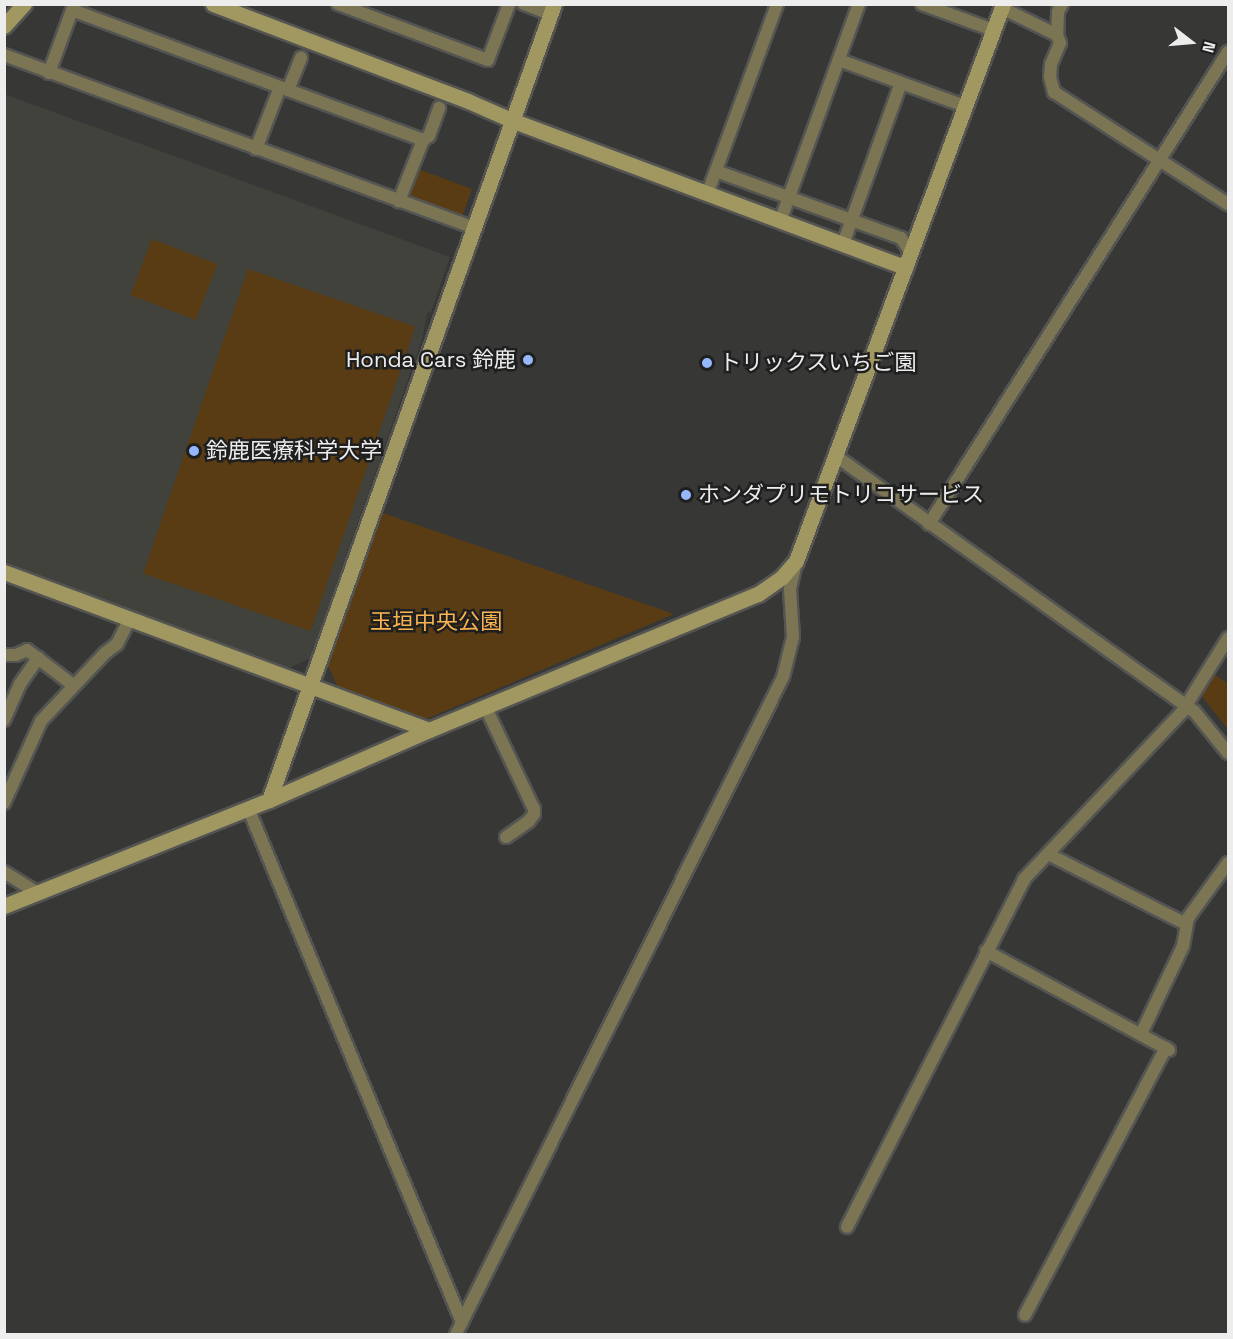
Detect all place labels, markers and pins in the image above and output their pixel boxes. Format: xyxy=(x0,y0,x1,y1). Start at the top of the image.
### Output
place label: Honda Cars 鈴鹿 xyxy=(346,347,516,373)
place label: トリックスいちご園 xyxy=(719,350,917,376)
marker: Honda Cars 鈴鹿 xyxy=(521,353,535,367)
marker: トリックスいちご園 xyxy=(700,356,714,370)
place label: 鈴鹿医療科学大学 xyxy=(206,438,382,464)
marker: 鈴鹿医療科学大学 xyxy=(187,444,201,458)
place label: ホンダプリモトリコサービス xyxy=(698,482,984,508)
marker: ホンダプリモトリコサービス xyxy=(679,488,693,502)

